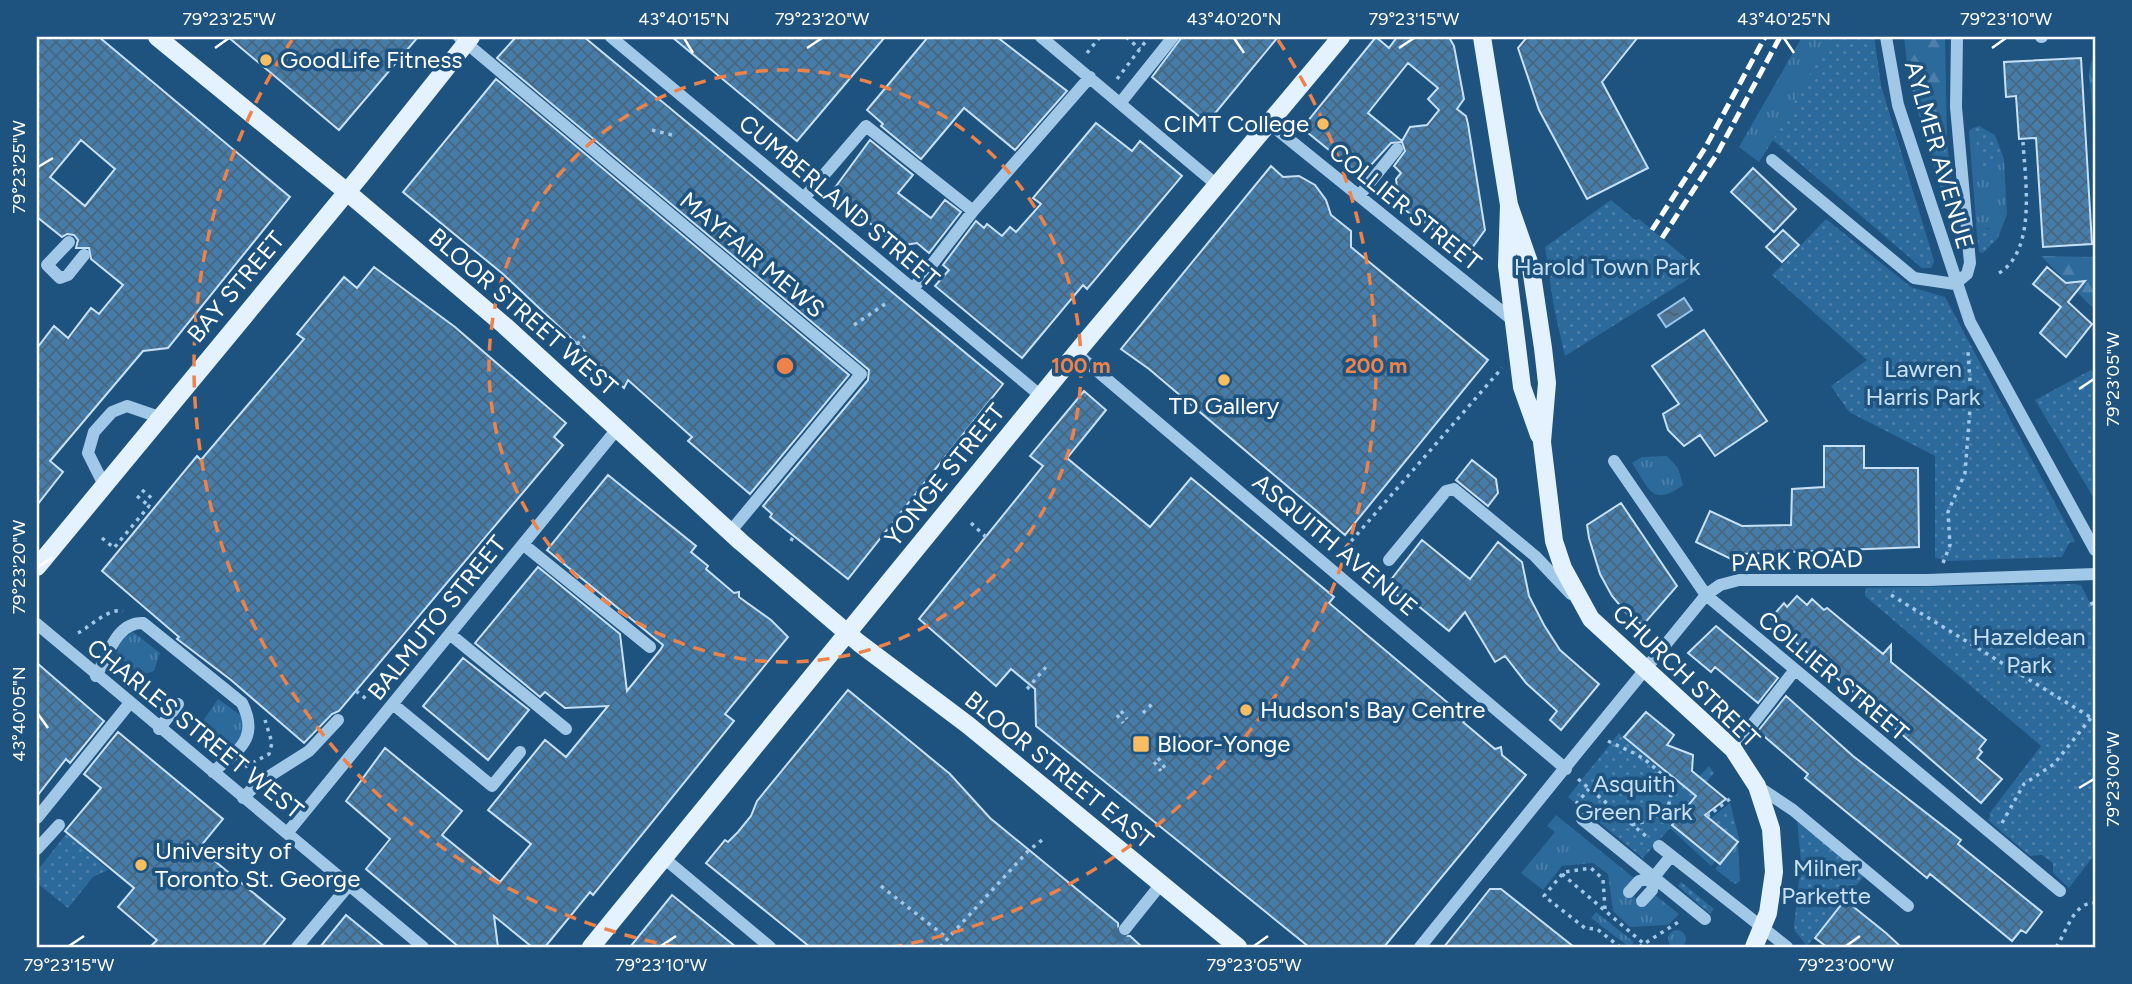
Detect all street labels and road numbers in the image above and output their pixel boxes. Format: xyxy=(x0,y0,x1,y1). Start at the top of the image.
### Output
street label: AYLMER AVENUE xyxy=(1899,58,1980,252)
street label: CUMBERLAND STREET xyxy=(733,108,946,293)
street label: COLLIER STREET xyxy=(1323,136,1487,277)
street label: MAYFAIR MEWS xyxy=(674,186,831,324)
street label: BLOOR STREET WEST xyxy=(423,222,624,402)
street label: BAY STREET xyxy=(181,225,290,348)
street label: YONGE STREET xyxy=(878,398,1011,552)
street label: ASQUITH AVENUE xyxy=(1247,467,1424,622)
street label: BALMUTO STREET xyxy=(361,530,512,706)
street label: PARK ROAD xyxy=(1730,544,1864,577)
street label: CHURCH STREET xyxy=(1607,598,1766,753)
street label: COLLIER STREET xyxy=(1752,604,1914,747)
street label: CHARLES STREET WEST xyxy=(81,632,309,825)
street label: BLOOR STREET EAST xyxy=(959,685,1159,854)

